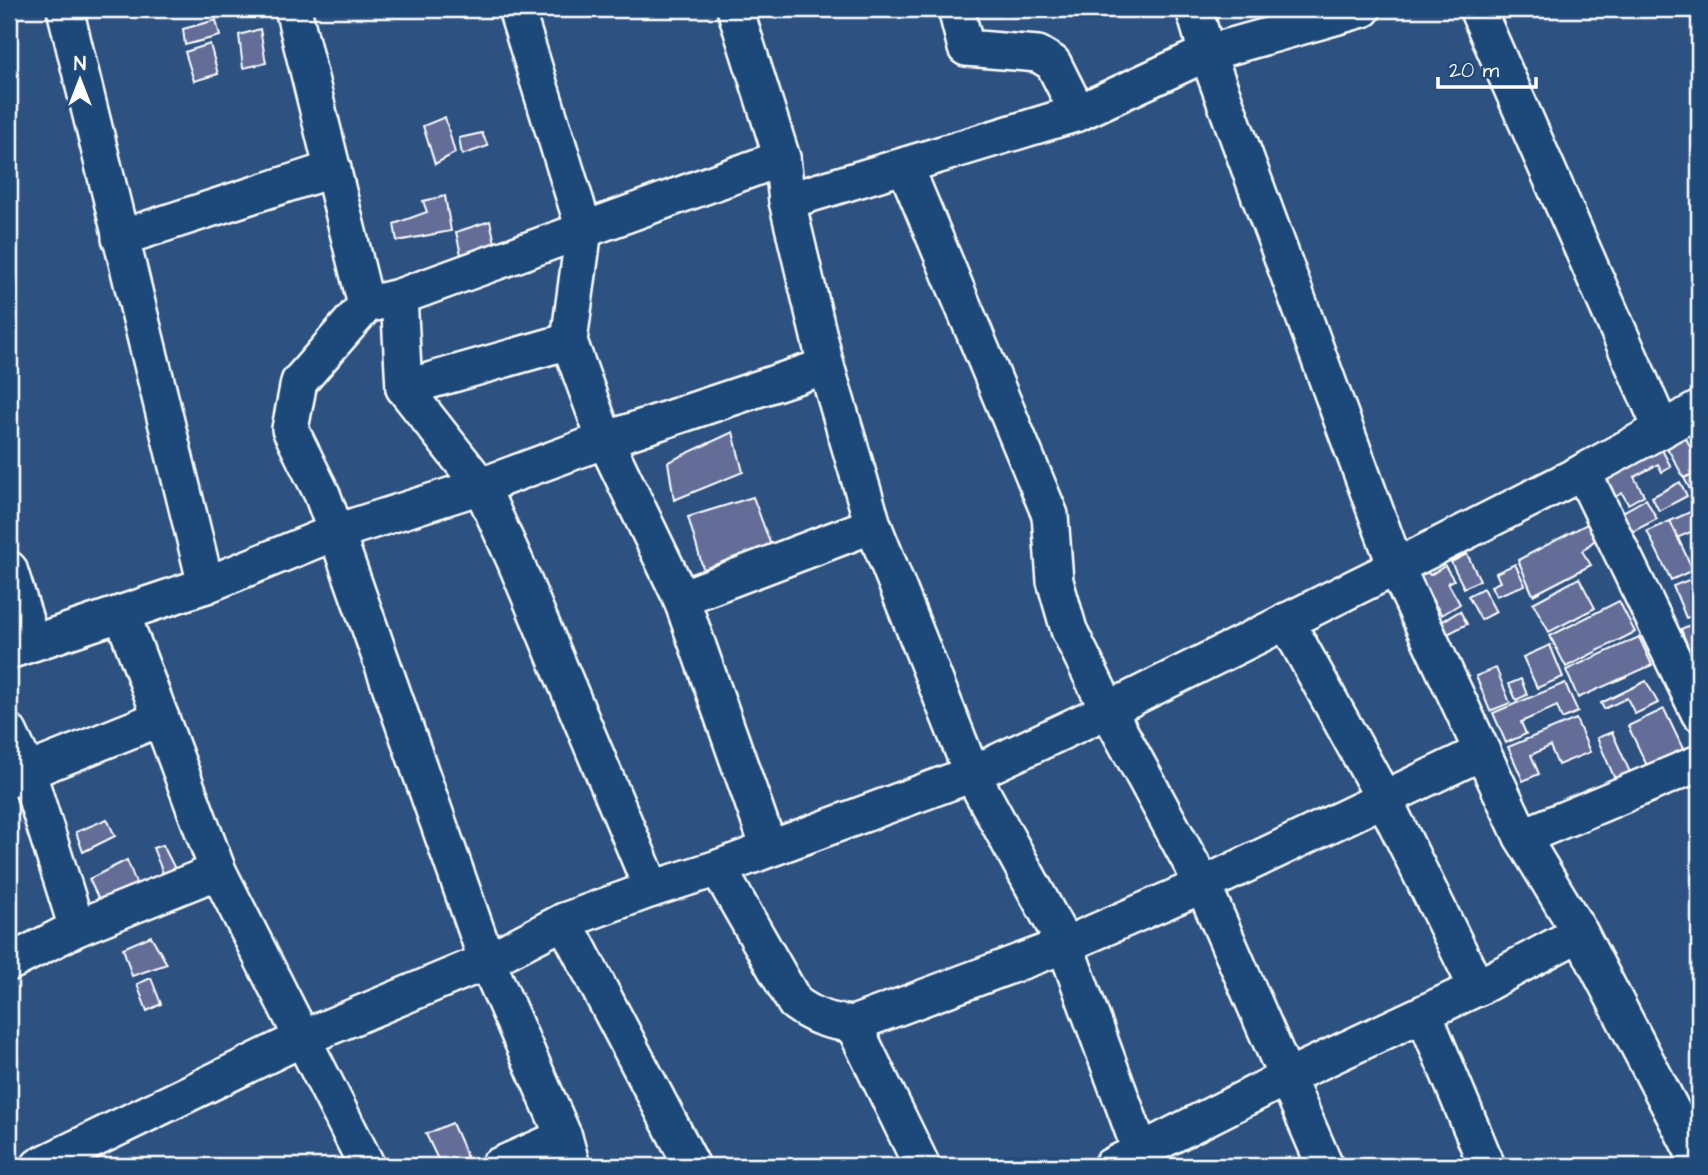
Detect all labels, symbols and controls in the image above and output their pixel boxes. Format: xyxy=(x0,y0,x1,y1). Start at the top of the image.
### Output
north arrow xyxy=(46,46,116,116)
scale bar xyxy=(1438,46,1536,90)
text: N xyxy=(74,51,86,78)
text: 20 m xyxy=(1449,56,1500,85)

